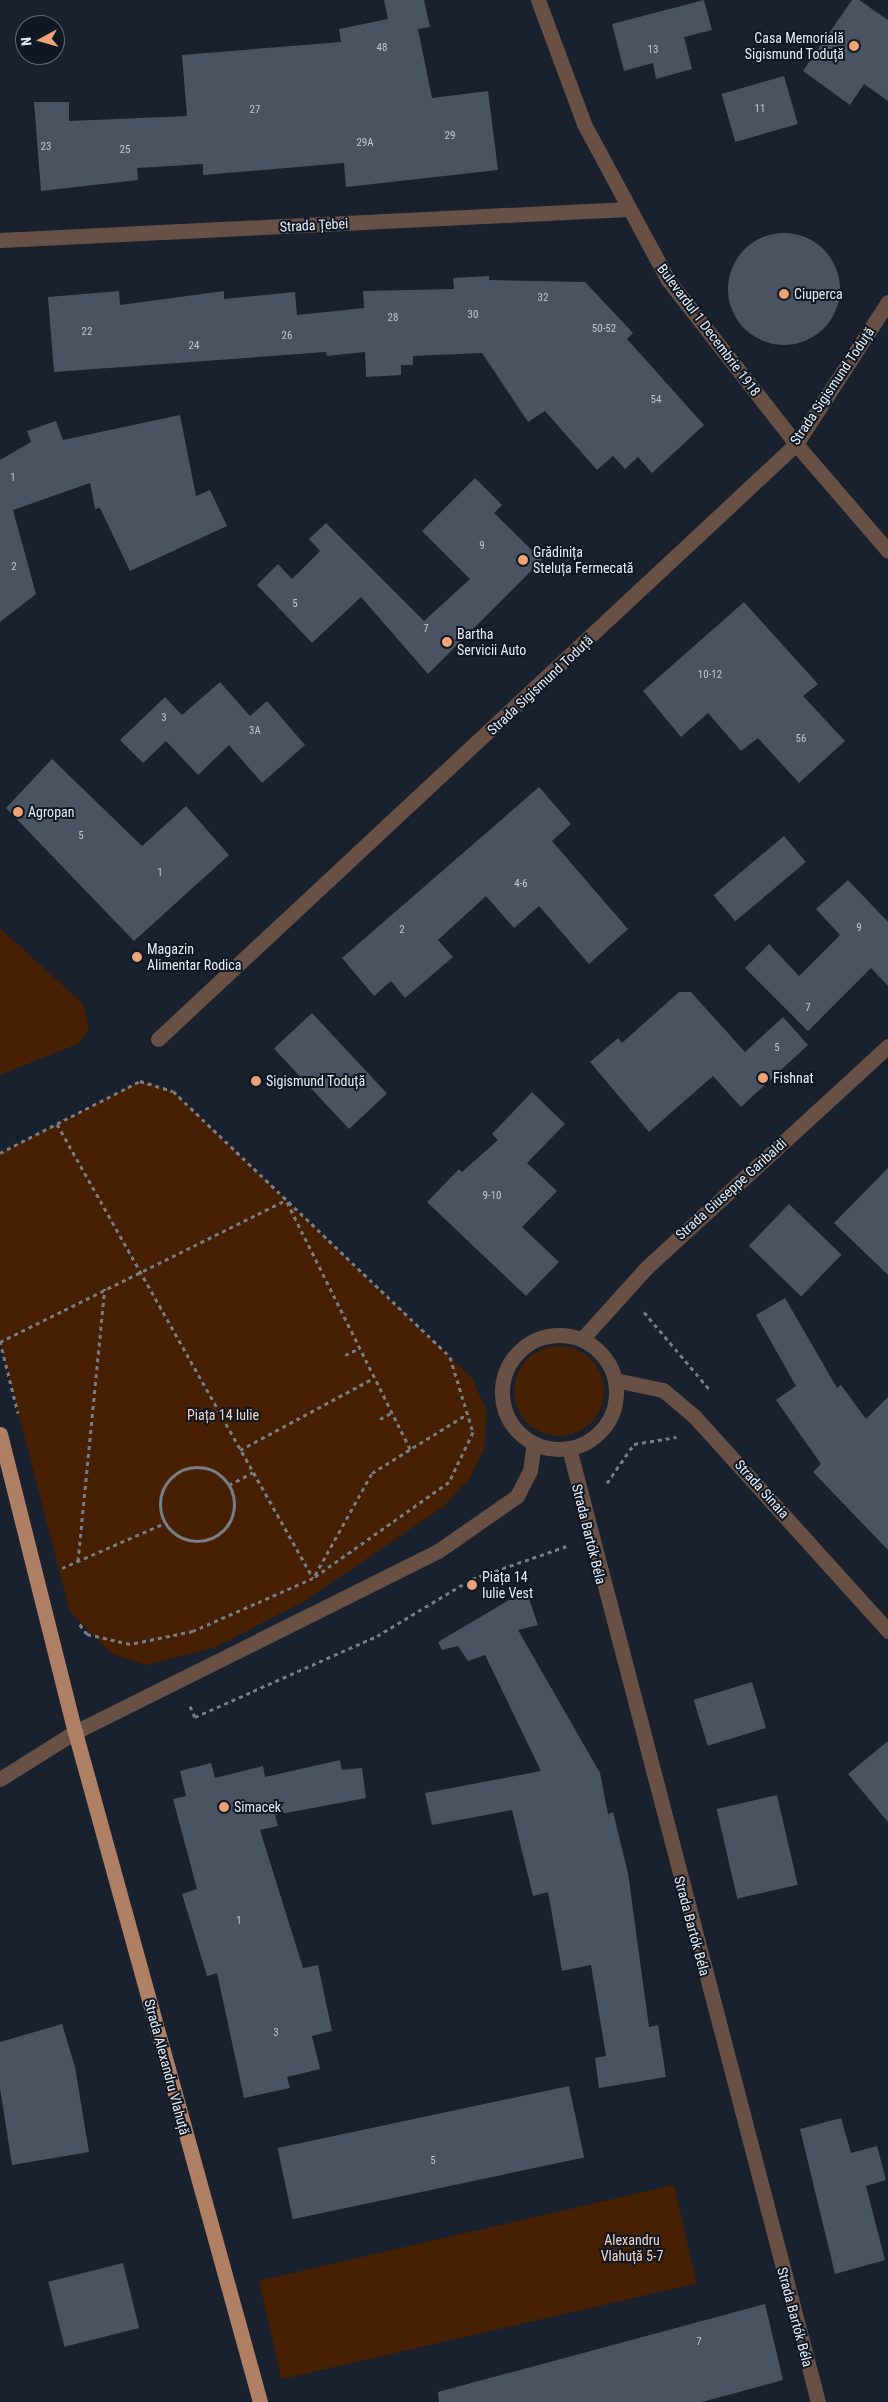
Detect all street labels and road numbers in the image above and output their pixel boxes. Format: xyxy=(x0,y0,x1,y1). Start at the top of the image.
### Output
street label: Strada Țebei xyxy=(279,215,349,235)
street label: Bulevardul 1 Decembrie 1918 xyxy=(654,261,764,399)
street label: Strada Sigismund Toduță xyxy=(786,324,878,448)
street label: Strada Sigismund Toduță xyxy=(484,632,596,738)
street label: Strada Giuseppe Garibaldi xyxy=(672,1135,790,1243)
street label: Strada Sinaia xyxy=(731,1456,793,1522)
street label: Strada Bartók Béla xyxy=(568,1482,610,1586)
street label: Strada Bartók Béla xyxy=(671,1874,713,1978)
street label: Strada Alexandru Vlahuță xyxy=(141,1997,193,2137)
street label: Strada Bartók Béla xyxy=(774,2265,816,2369)

